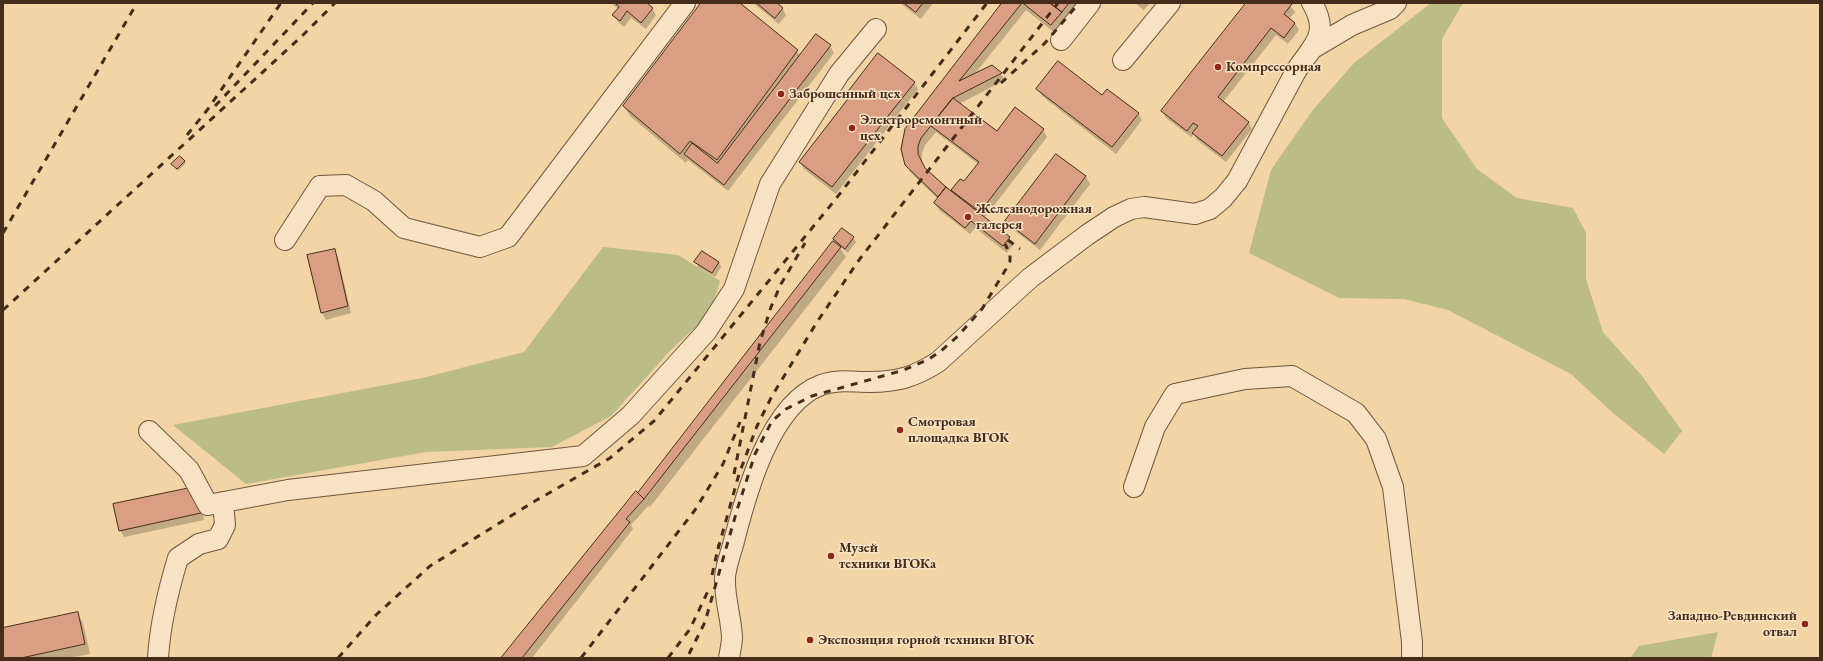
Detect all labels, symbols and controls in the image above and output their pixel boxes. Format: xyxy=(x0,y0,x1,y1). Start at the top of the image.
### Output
place label: Компрессорная xyxy=(1226,59,1321,75)
marker: Компрессорная xyxy=(1213,62,1223,72)
place label: Заброшенный цех xyxy=(789,86,901,102)
marker: Заброшенный цех xyxy=(776,89,786,99)
place label: Электроремонтный цех xyxy=(860,112,982,144)
marker: Электроремонтный цех xyxy=(847,123,857,133)
place label: Железнодорожная галерея xyxy=(976,201,1092,234)
marker: Железнодорожная галерея xyxy=(963,212,973,222)
place label: Смотровая площадка ВГОК xyxy=(908,414,1009,446)
marker: Смотровая площадка ВГОК xyxy=(895,425,905,435)
place label: Музей техники ВГОКа xyxy=(839,540,936,572)
marker: Музей техники ВГОКа xyxy=(826,551,836,561)
place label: Западно-Ревдинский отвал xyxy=(1668,608,1797,640)
marker: Западно-Ревдинский отвал xyxy=(1800,619,1810,629)
place label: Экспозиция горной техники ВГОК xyxy=(818,632,1035,648)
marker: Экспозиция горной техники ВГОК xyxy=(805,635,815,645)

